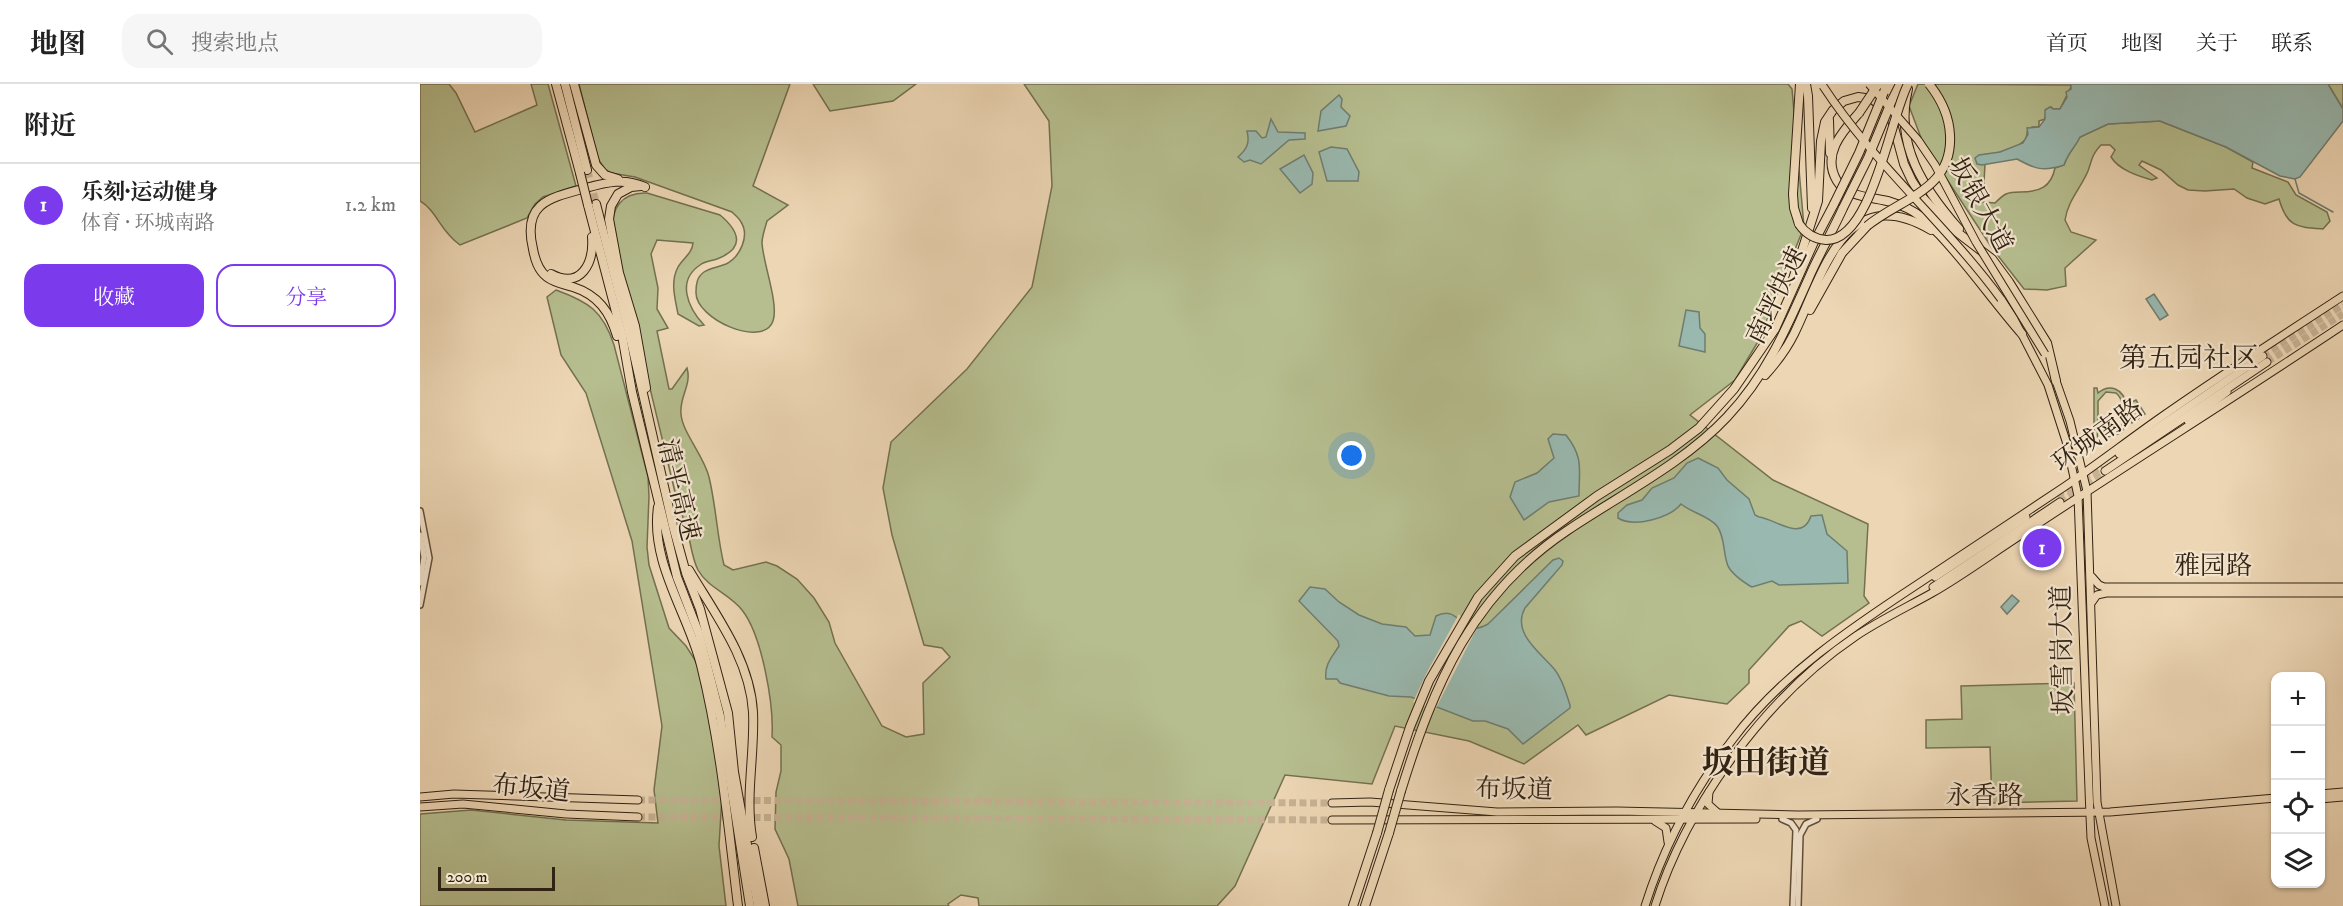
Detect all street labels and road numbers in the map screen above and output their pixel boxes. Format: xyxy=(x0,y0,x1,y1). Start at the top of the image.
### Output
street label: 坂银大道 xyxy=(1940,152,2020,258)
street label: 南坪快速 xyxy=(1739,242,1815,350)
street label: 环城南路 xyxy=(2046,392,2150,480)
street label: 清平高速 xyxy=(649,436,707,544)
street label: 雅园路 xyxy=(2174,550,2252,583)
street label: 坂雪岗大道 xyxy=(2045,585,2081,715)
street label: 布坂道 xyxy=(490,769,572,809)
street label: 布坂道 xyxy=(1475,773,1553,807)
street label: 永香路 xyxy=(1945,780,2023,813)

